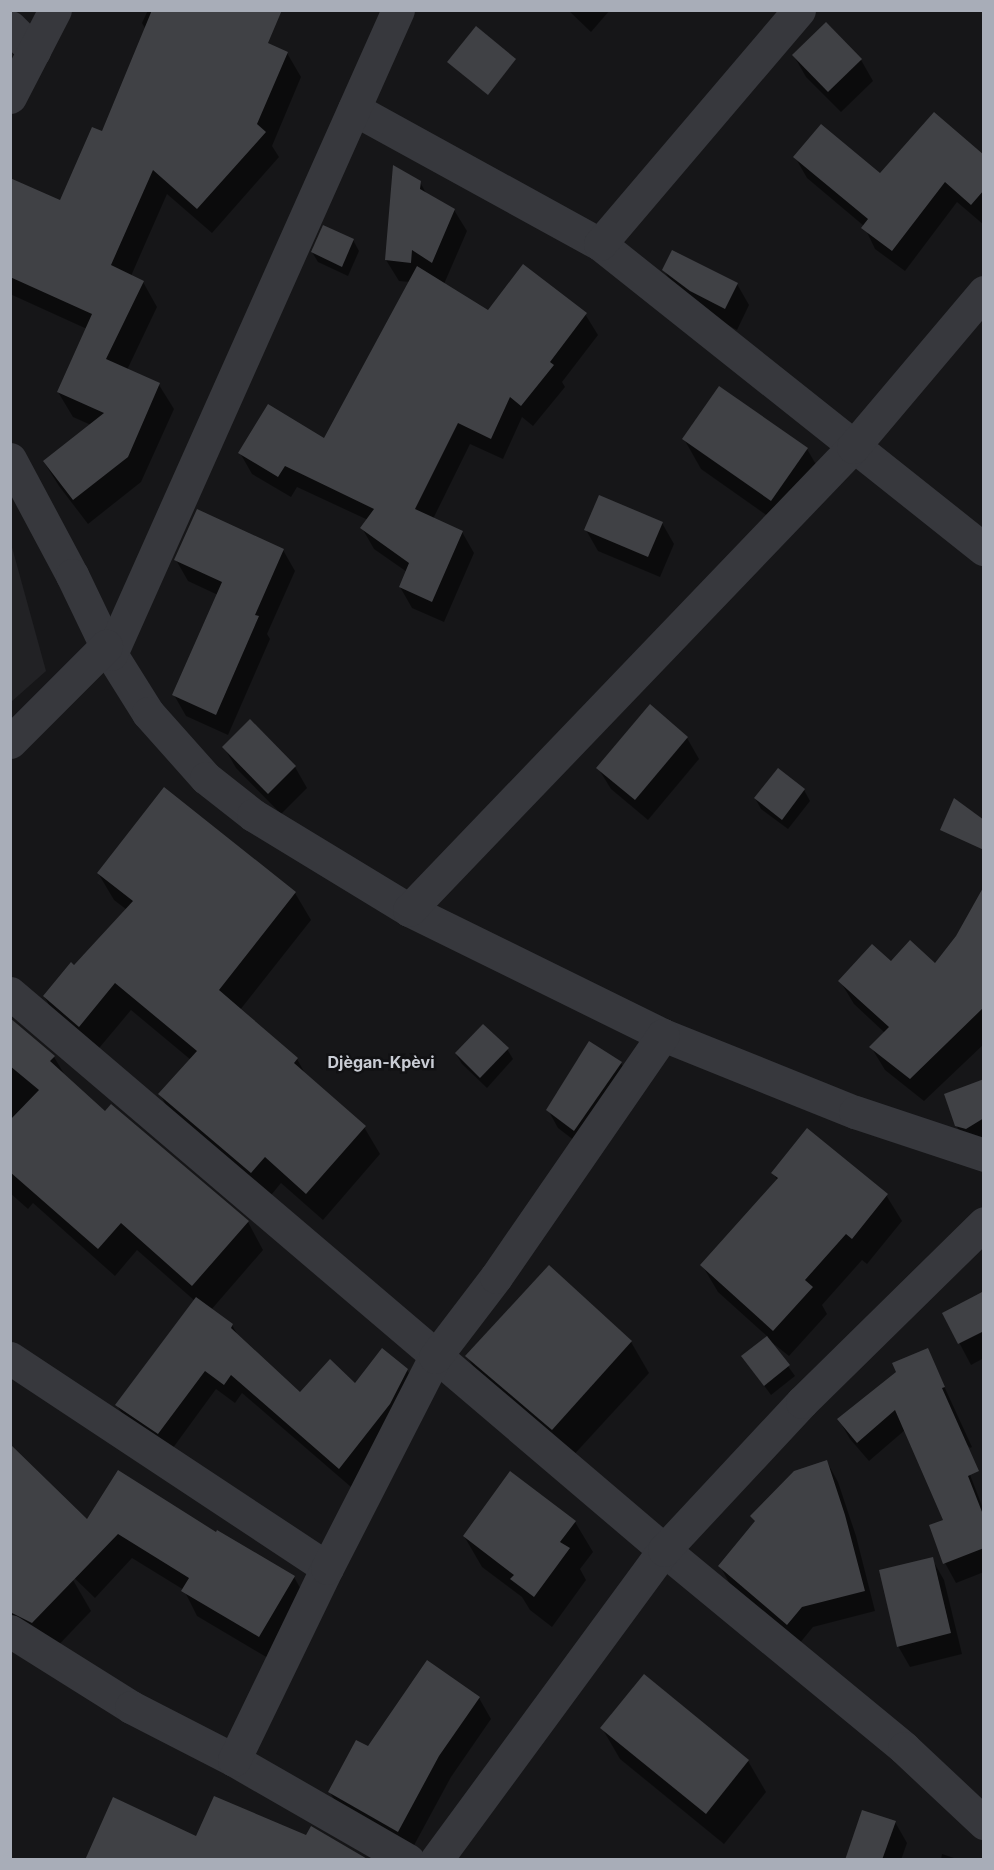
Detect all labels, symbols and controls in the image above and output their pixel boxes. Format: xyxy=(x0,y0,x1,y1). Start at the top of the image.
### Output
district label: Djègan-Kpèvi xyxy=(327,1052,435,1072)

